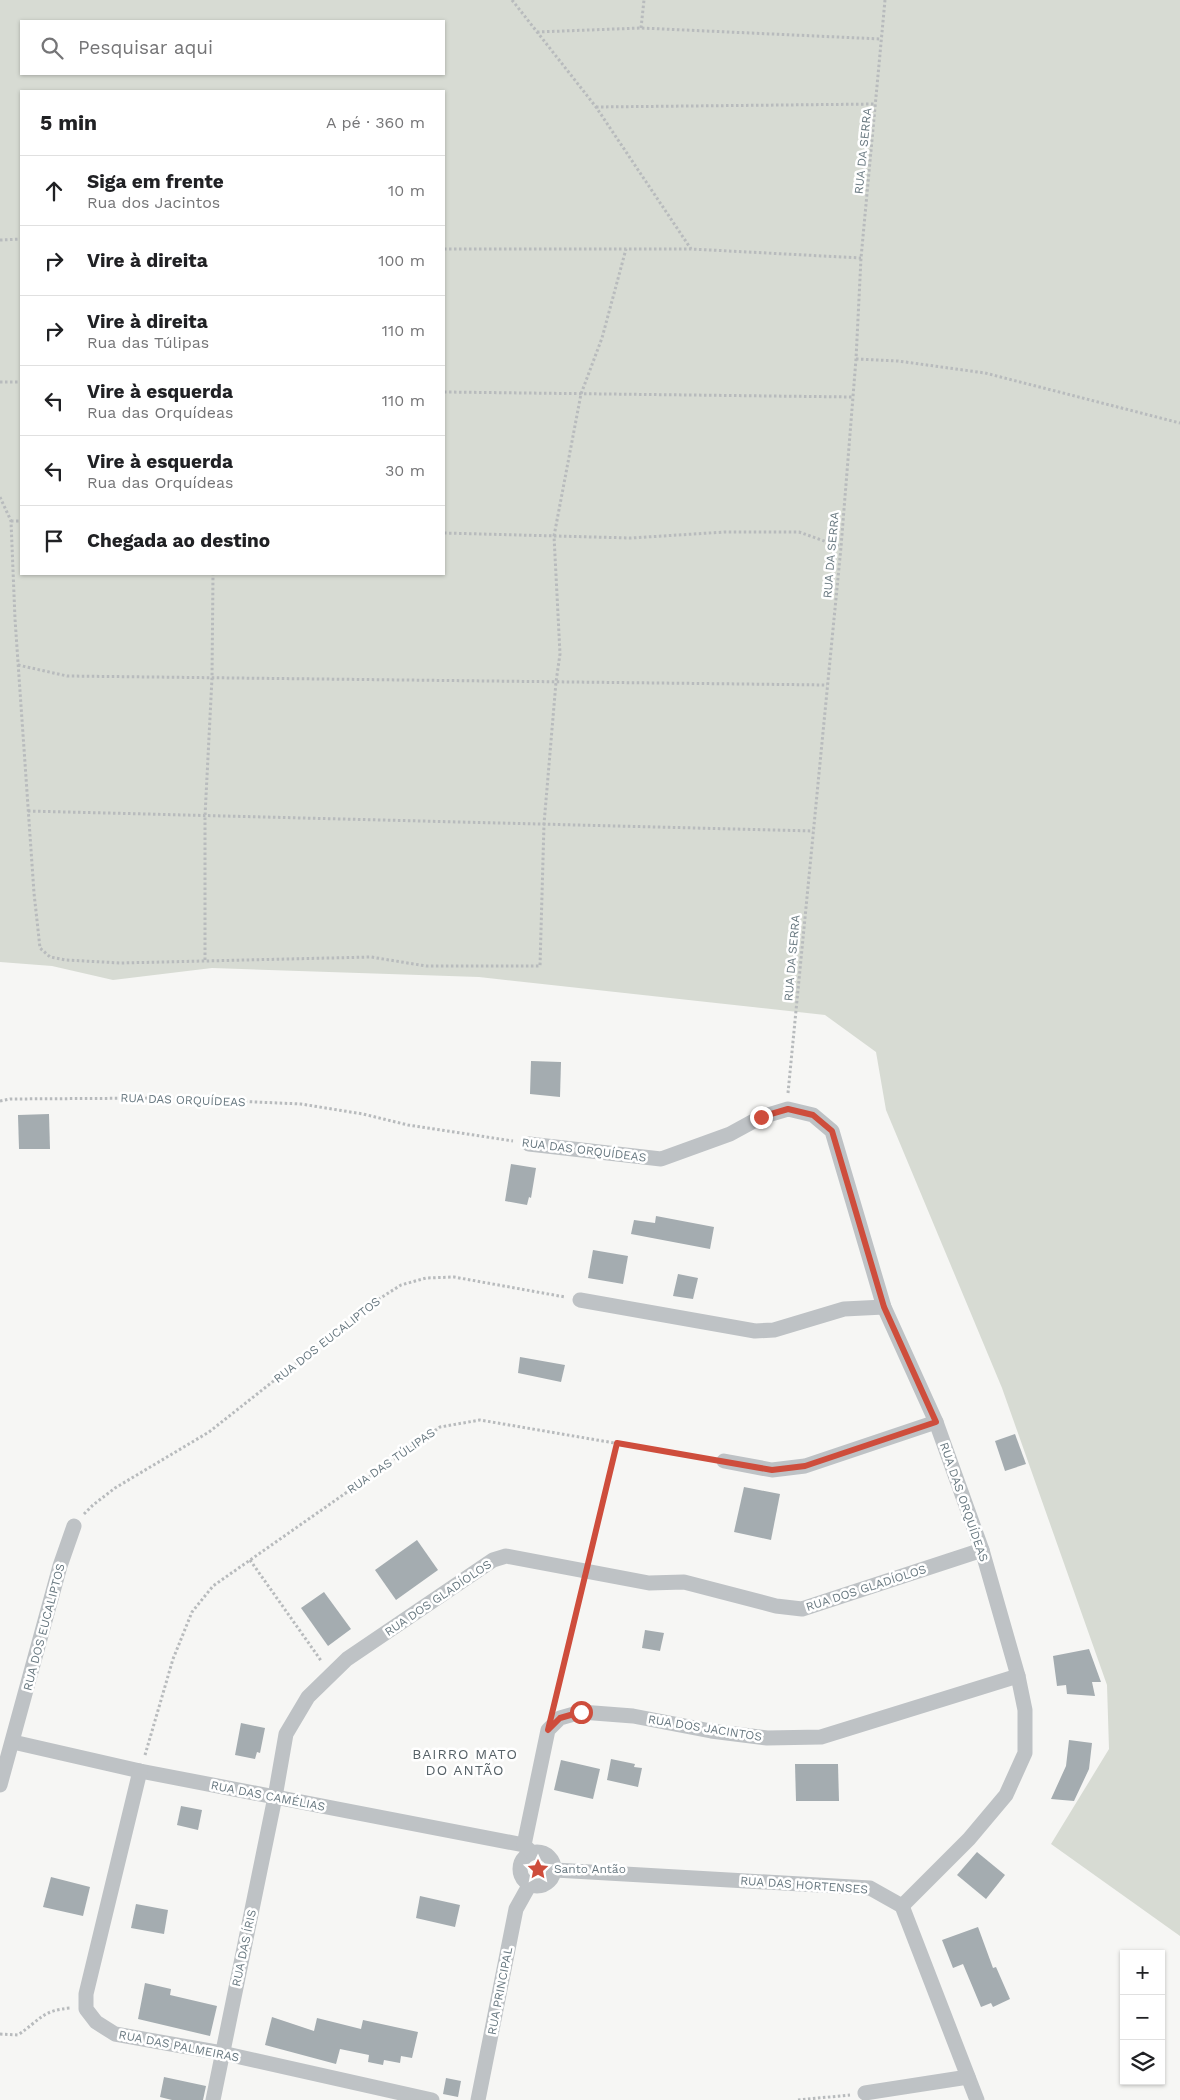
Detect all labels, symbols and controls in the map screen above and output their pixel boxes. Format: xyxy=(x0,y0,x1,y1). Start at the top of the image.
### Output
search box xyxy=(20,20,445,75)
icon: search xyxy=(38,34,66,62)
text: Pesquisar aqui xyxy=(78,36,213,59)
street label: RUA DA SERRA xyxy=(851,107,875,195)
text: 5 min xyxy=(40,110,97,135)
text: A pé · 360 m xyxy=(326,113,425,132)
text: Siga em frente xyxy=(87,170,224,193)
icon: ahead xyxy=(40,177,68,205)
text: 10 m xyxy=(388,181,425,200)
text: Rua dos Jacintos xyxy=(87,193,220,212)
icon: right xyxy=(40,247,68,275)
text: Vire à direita xyxy=(87,249,208,272)
text: 100 m xyxy=(378,251,425,270)
text: Vire à direita xyxy=(87,310,208,333)
icon: right xyxy=(40,317,68,345)
text: 110 m xyxy=(382,321,425,340)
text: Rua das Túlipas xyxy=(87,333,209,352)
text: Vire à esquerda xyxy=(87,380,233,403)
icon: left xyxy=(40,387,68,415)
text: 110 m xyxy=(382,391,425,410)
text: Rua das Orquídeas xyxy=(87,403,234,422)
text: Vire à esquerda xyxy=(87,450,233,473)
icon: left xyxy=(40,457,68,485)
text: 30 m xyxy=(385,461,425,480)
text: Rua das Orquídeas xyxy=(87,473,234,492)
street label: RUA DA SERRA xyxy=(820,511,842,599)
icon: arrive xyxy=(40,527,68,555)
text: Chegada ao destino xyxy=(87,529,270,552)
street label: RUA DA SERRA xyxy=(781,914,803,1002)
street label: RUA DAS ORQUÍDEAS xyxy=(120,1091,246,1109)
route end xyxy=(750,1106,773,1129)
street label: RUA DAS ORQUÍDEAS xyxy=(521,1135,647,1165)
street label: RUA DOS EUCALIPTOS xyxy=(271,1294,383,1386)
street label: RUA DAS TÚLIPAS xyxy=(344,1425,438,1497)
street label: RUA DAS ORQUÍDEAS xyxy=(937,1440,991,1564)
street label: RUA DOS GLADÍOLOS xyxy=(382,1557,494,1639)
street label: RUA DOS EUCALIPTOS xyxy=(20,1562,68,1692)
street label: RUA DOS GLADÍOLOS xyxy=(804,1562,928,1614)
route start xyxy=(570,1701,593,1724)
street label: RUA DOS JACINTOS xyxy=(647,1712,763,1744)
district label: BAIRRO MATO DO ANTÃO xyxy=(412,1746,518,1778)
street label: RUA DAS CAMÉLIAS xyxy=(210,1778,326,1814)
place icon: Santo Antão xyxy=(525,1856,551,1882)
place label: Santo Antão xyxy=(554,1862,626,1876)
street label: RUA DAS HORTENSES xyxy=(740,1874,868,1896)
street label: RUA DAS ÍRIS xyxy=(229,1908,259,1988)
street label: RUA PRINCIPAL xyxy=(485,1946,515,2036)
map controls xyxy=(1120,1950,1165,2085)
button: + xyxy=(1120,1950,1165,1995)
button: − xyxy=(1120,1995,1165,2040)
street label: RUA DAS PALMEIRAS xyxy=(118,2027,240,2065)
button: layers xyxy=(1120,2040,1165,2085)

